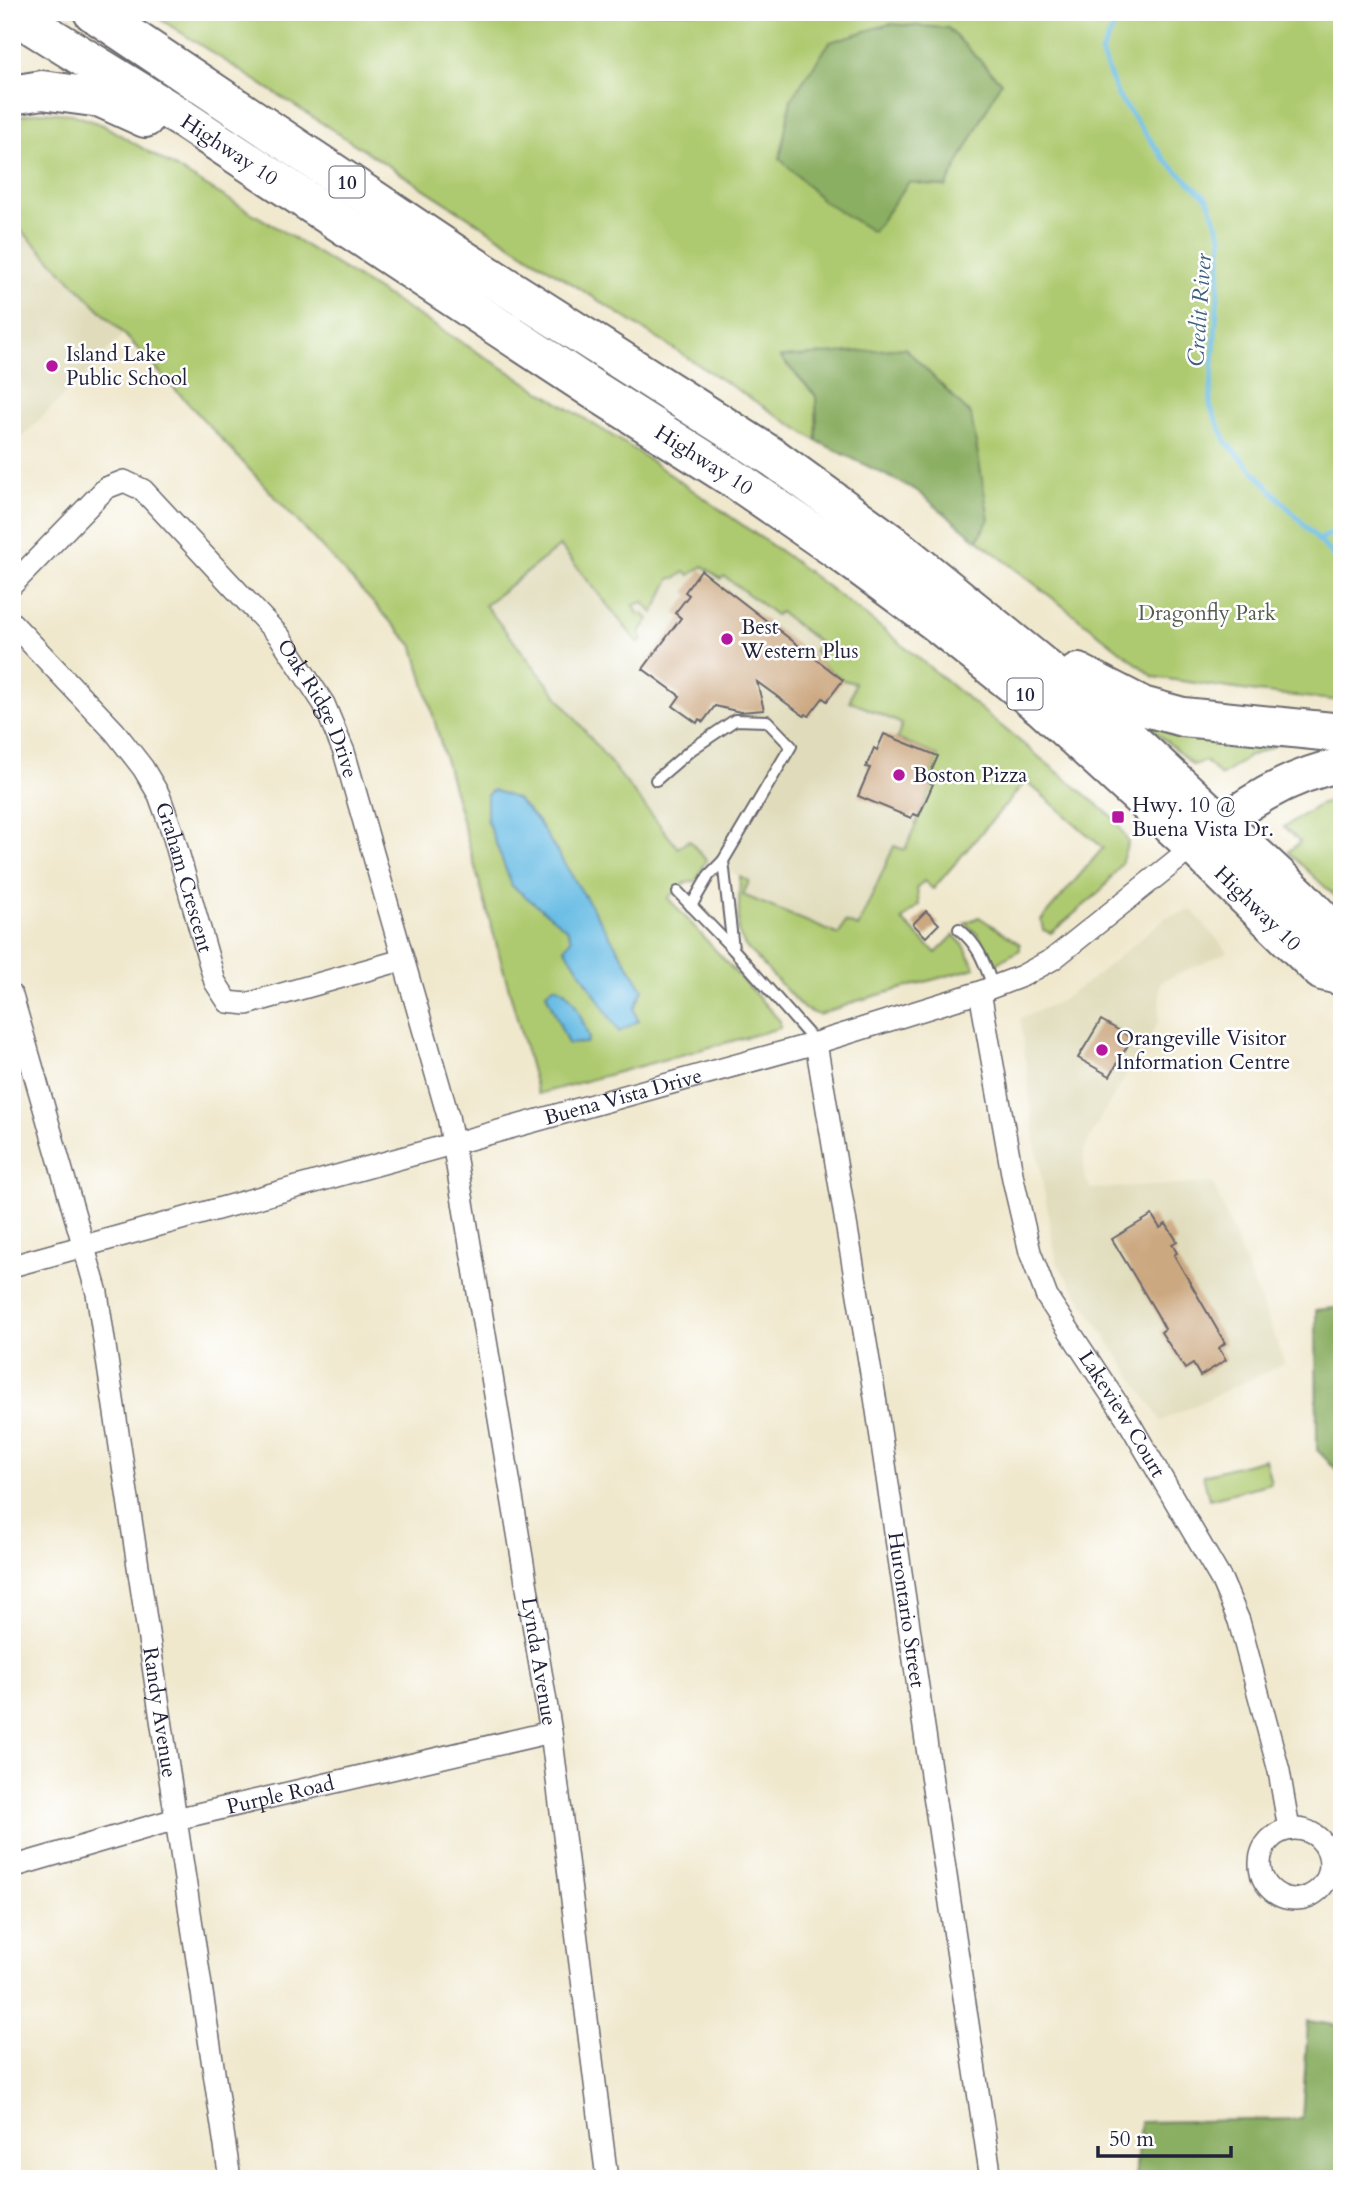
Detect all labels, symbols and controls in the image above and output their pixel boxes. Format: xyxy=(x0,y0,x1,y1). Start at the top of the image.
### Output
street label: Highway 10 xyxy=(175,107,284,193)
road number: 10 xyxy=(330,166,364,198)
water label: Credit River xyxy=(1180,251,1219,367)
place label: Island Lake Public School xyxy=(66,340,187,393)
marker: Island Lake Public School xyxy=(44,358,60,374)
street label: Highway 10 xyxy=(649,418,759,502)
park label: Dragonfly Park xyxy=(1138,599,1277,628)
place label: Best Western Plus xyxy=(740,613,858,666)
marker: Best Western Plus xyxy=(719,631,735,647)
street label: Oak Ridge Drive xyxy=(270,633,365,781)
road number: 10 xyxy=(1007,678,1042,709)
place label: Boston Pizza xyxy=(913,761,1027,790)
marker: Boston Pizza xyxy=(891,767,907,783)
place label: Hwy. 10 @ Buena Vista Dr. xyxy=(1132,791,1274,844)
street label: Graham Crescent xyxy=(148,798,220,956)
marker: Hwy. 10 @ Buena Vista Dr. xyxy=(1110,809,1126,825)
street label: Highway 10 xyxy=(1208,860,1307,958)
place label: Orangeville Visitor Information Centre xyxy=(1116,1024,1290,1077)
marker: Orangeville Visitor Information Centre xyxy=(1094,1042,1110,1058)
street label: Buena Vista Drive xyxy=(541,1061,705,1133)
street label: Lakeview Court xyxy=(1071,1345,1172,1483)
street label: Hurontario Street xyxy=(880,1530,932,1690)
street label: Lynda Avenue xyxy=(514,1595,564,1728)
street label: Randy Avenue xyxy=(135,1645,184,1780)
street label: Purple Road xyxy=(224,1769,337,1822)
scale bar xyxy=(1098,2114,1232,2158)
text: 50 m xyxy=(1109,2125,1154,2154)

